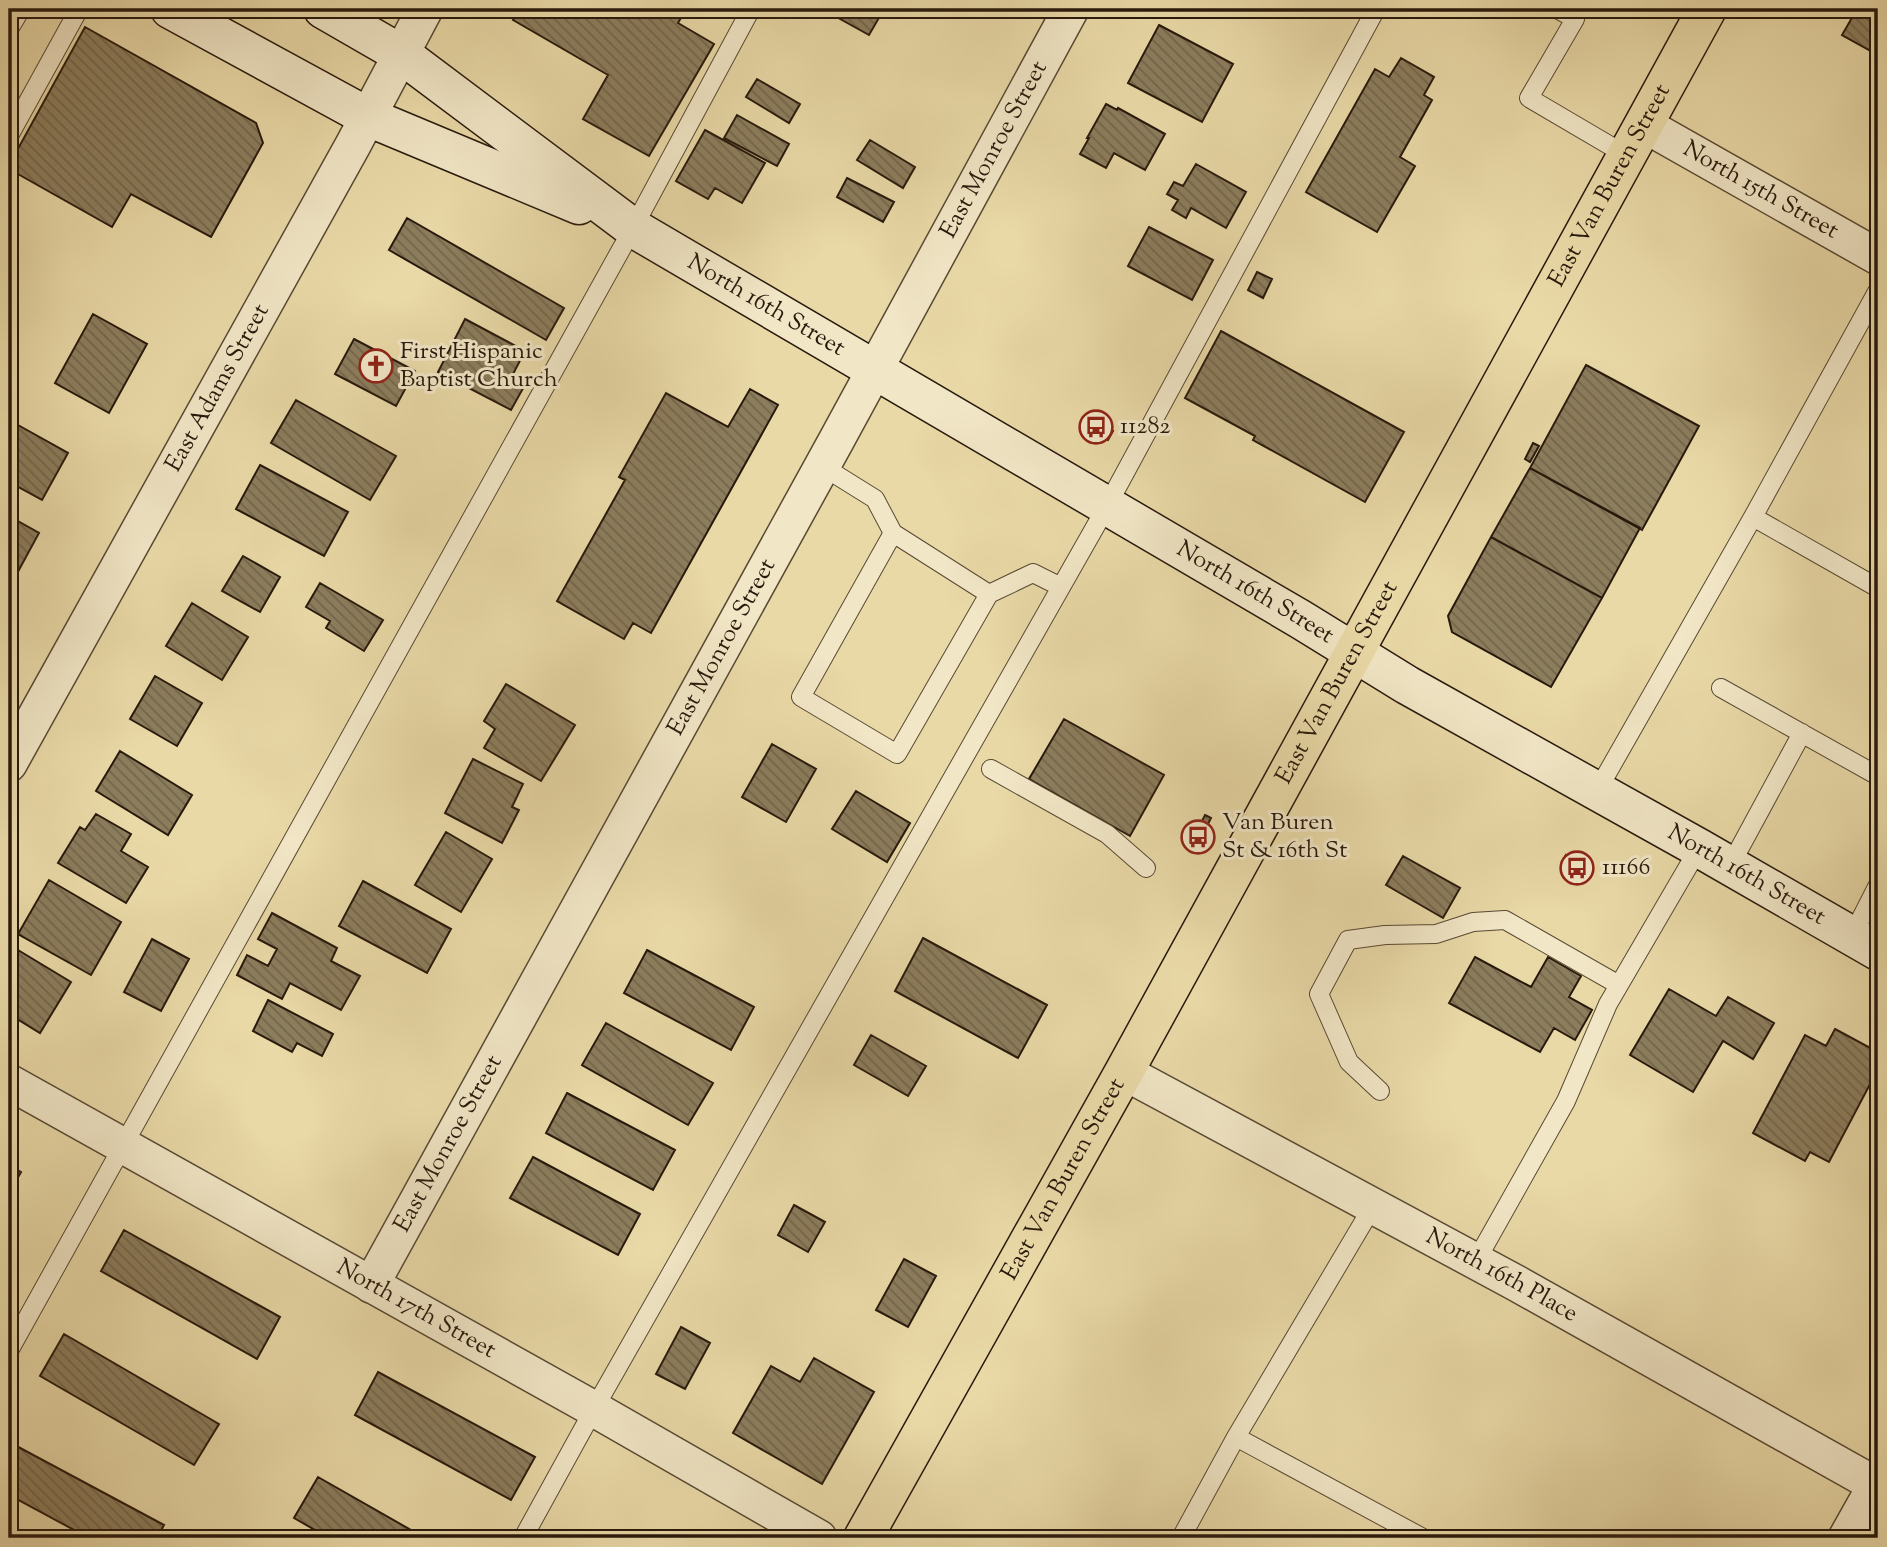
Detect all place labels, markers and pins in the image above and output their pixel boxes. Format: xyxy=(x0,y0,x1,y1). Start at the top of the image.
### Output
place label: First Hispanic Baptist Church xyxy=(400,335,558,397)
church icon: First Hispanic Baptist Church xyxy=(357,347,395,385)
bus stop icon: 11282 xyxy=(1077,408,1115,446)
place label: 11282 xyxy=(1120,410,1171,444)
place label: Van Buren St & 16th St xyxy=(1222,806,1347,868)
bus stop icon: Van Buren St & 16th St xyxy=(1179,818,1217,856)
bus stop icon: 11166 xyxy=(1558,849,1596,887)
place label: 11166 xyxy=(1602,851,1650,885)

